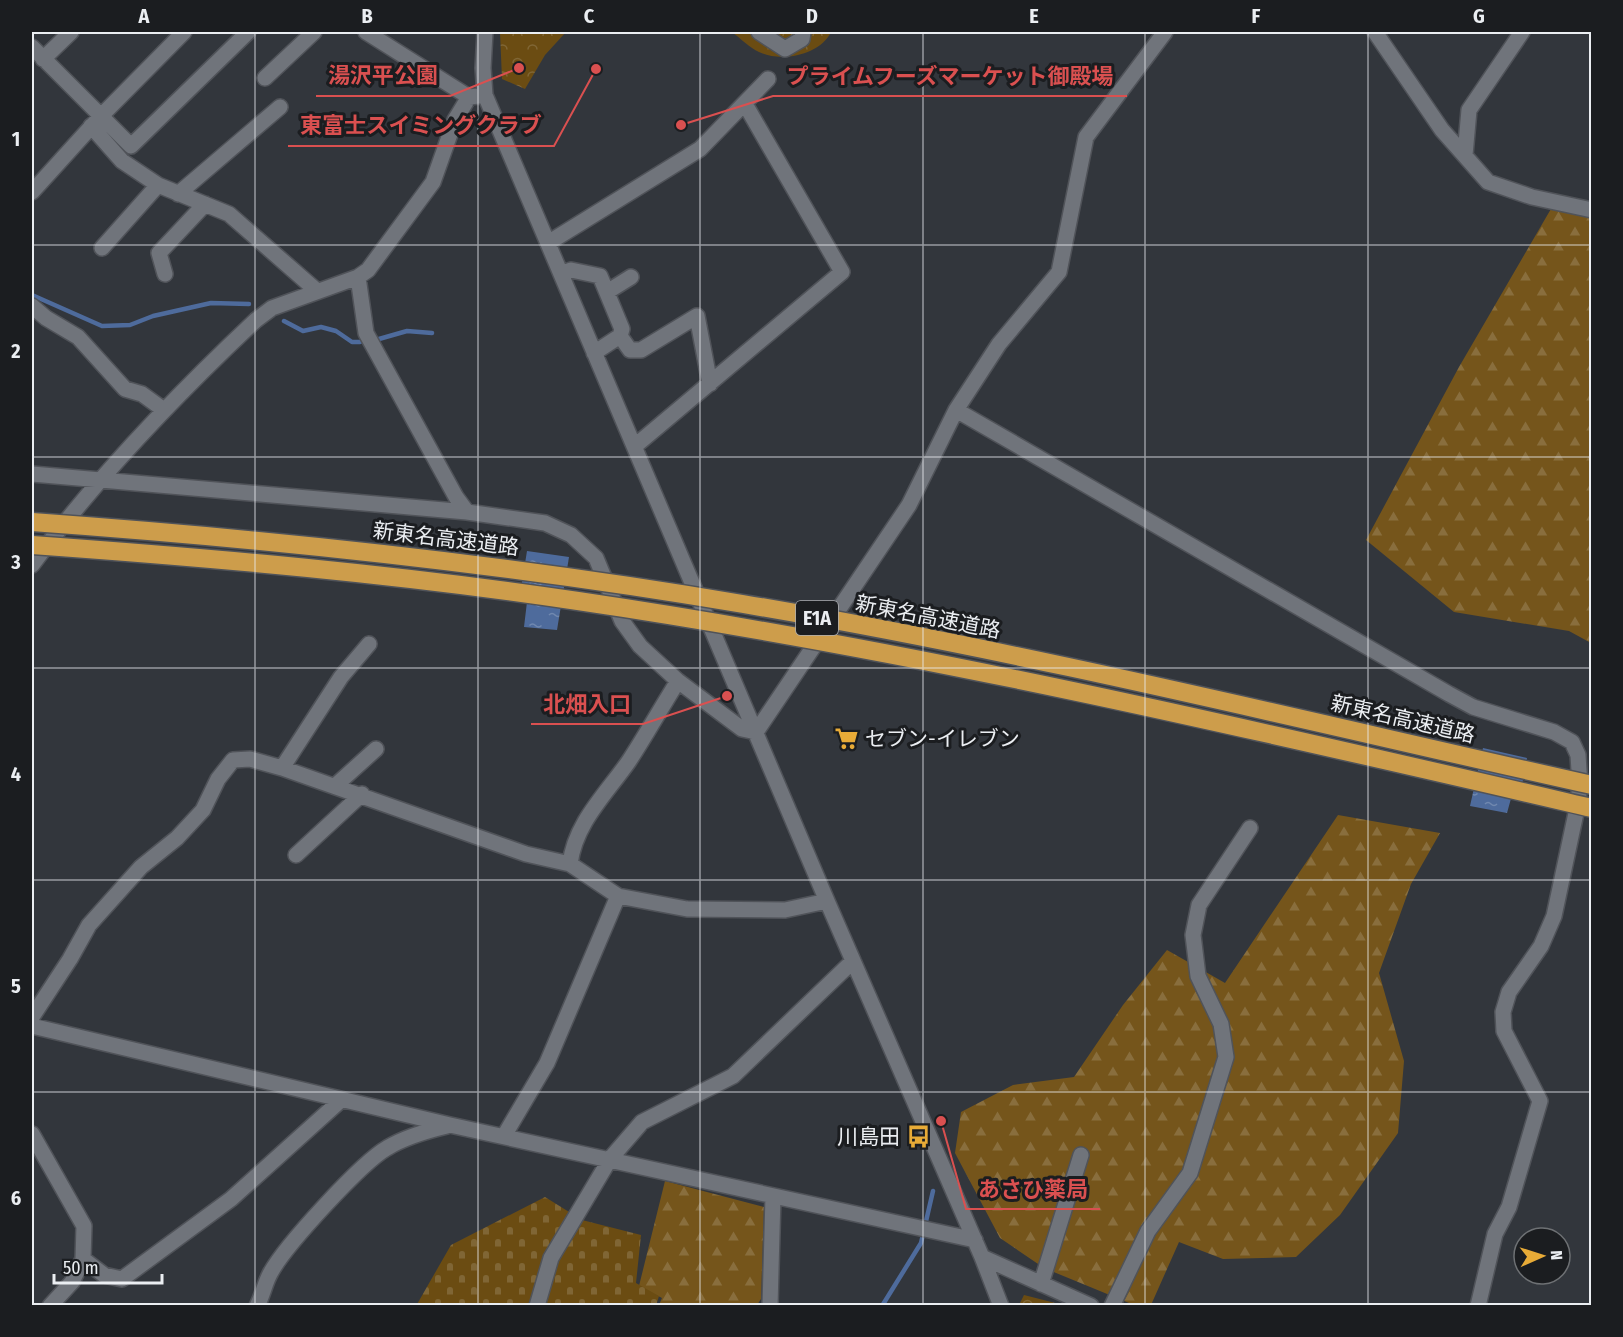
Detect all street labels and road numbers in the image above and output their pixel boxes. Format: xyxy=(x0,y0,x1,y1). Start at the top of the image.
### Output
street label: 新東名高速道路 xyxy=(371,517,521,561)
street label: 新東名高速道路 xyxy=(853,590,1003,644)
road number: E1A xyxy=(796,601,838,635)
street label: 新東名高速道路 xyxy=(1328,690,1478,748)

